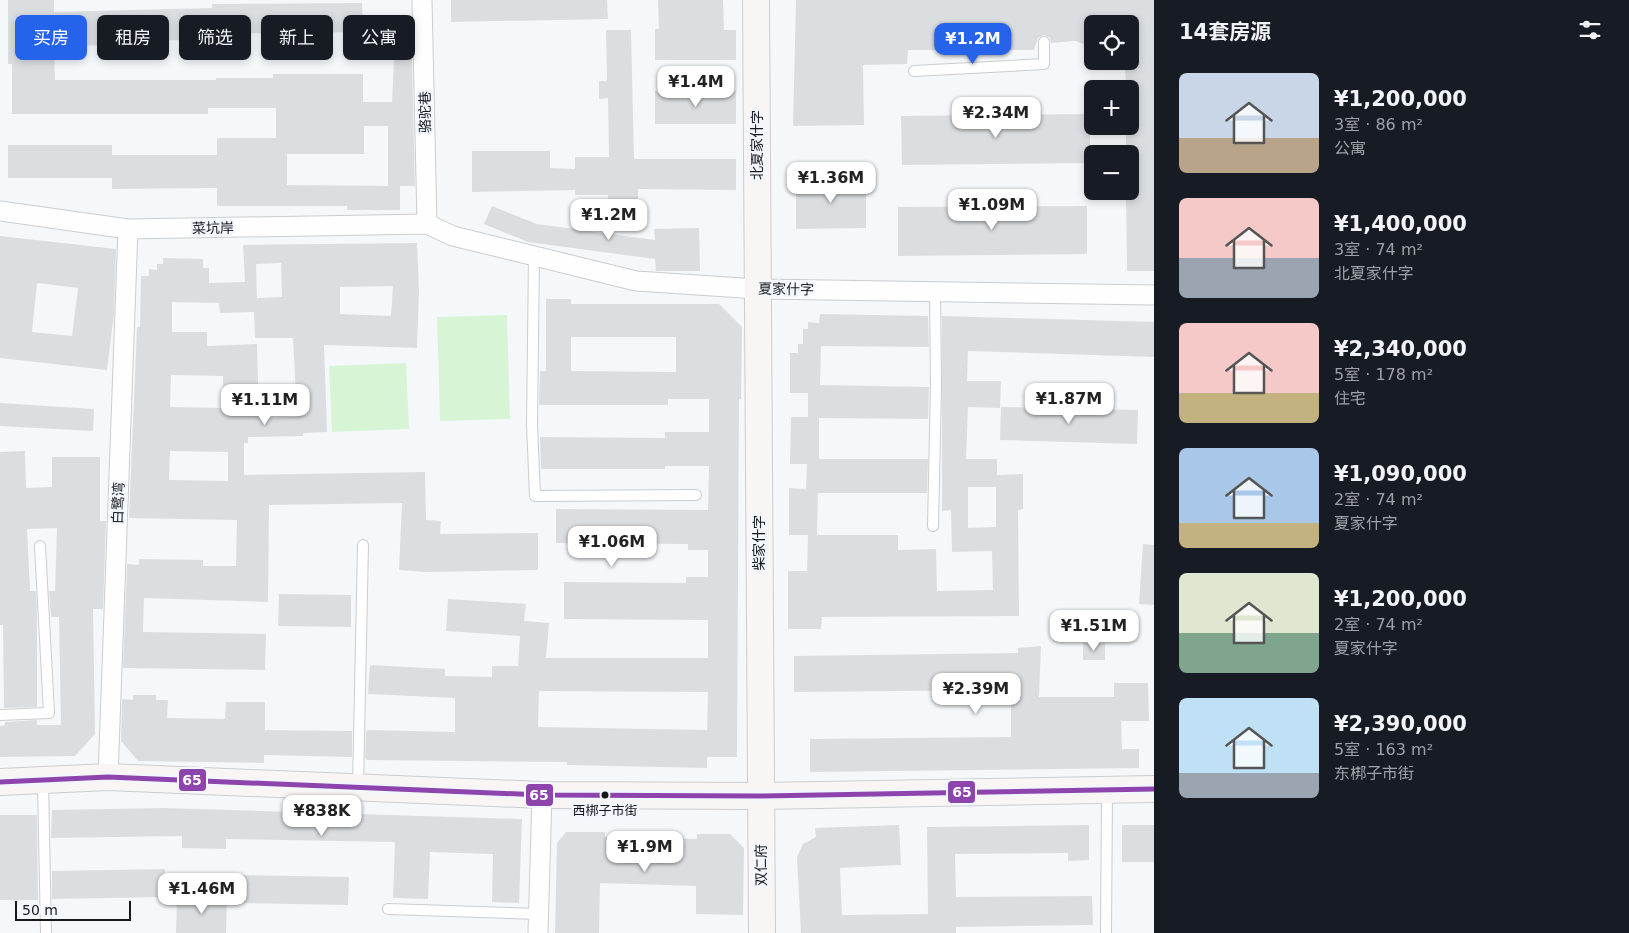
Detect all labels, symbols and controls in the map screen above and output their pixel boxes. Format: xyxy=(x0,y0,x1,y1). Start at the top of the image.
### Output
chip: 买房 xyxy=(15,15,87,60)
chip: 租房 xyxy=(97,15,169,60)
chip: 筛选 xyxy=(179,15,251,60)
chip: 新上 xyxy=(261,15,333,60)
chip: 公寓 xyxy=(343,15,415,60)
map controls xyxy=(1084,15,1139,200)
button: locate xyxy=(1084,15,1139,70)
icon: filters xyxy=(1576,16,1604,44)
text: 14套房源 xyxy=(1179,20,1271,44)
pin: ¥1.2M xyxy=(938,22,1008,65)
text: ¥1.2M xyxy=(945,29,1001,48)
pin: ¥1.4M xyxy=(661,66,731,108)
text: ¥1.4M xyxy=(668,72,724,91)
button: + xyxy=(1084,80,1139,135)
text: ¥1,200,000 xyxy=(1334,87,1467,111)
street label: 骆驼巷 xyxy=(417,91,433,133)
icon: home xyxy=(1219,93,1279,153)
pin: ¥2.34M xyxy=(955,96,1037,139)
text: ¥2.34M xyxy=(963,103,1029,122)
street label: 北夏家什字 xyxy=(749,110,765,180)
text: 3室 · 86 m² xyxy=(1334,115,1423,134)
text: 公寓 xyxy=(1334,139,1366,158)
button: − xyxy=(1084,145,1139,200)
pin: ¥1.36M xyxy=(790,162,872,204)
text: ¥1.36M xyxy=(798,168,864,187)
pin: ¥1.09M xyxy=(951,188,1033,231)
text: ¥1.09M xyxy=(959,195,1025,214)
pin: ¥1.2M xyxy=(574,198,644,241)
text: ¥1.2M xyxy=(581,205,637,224)
text: ¥1,400,000 xyxy=(1334,212,1467,236)
icon: home xyxy=(1219,218,1279,278)
street label: 菜坑岸 xyxy=(192,220,234,236)
text: 3室 · 74 m² xyxy=(1334,240,1423,259)
text: 北夏家什字 xyxy=(1334,264,1414,283)
street label: 夏家什字 xyxy=(758,281,814,297)
text: ¥2,340,000 xyxy=(1334,337,1467,361)
icon: home xyxy=(1219,343,1279,403)
text: 5室 · 178 m² xyxy=(1334,365,1433,384)
pin: ¥1.87M xyxy=(1028,382,1110,425)
pin: ¥1.11M xyxy=(224,384,306,426)
text: ¥1.87M xyxy=(1036,389,1102,408)
text: 住宅 xyxy=(1334,389,1366,408)
text: ¥1.11M xyxy=(232,390,298,409)
text: ¥1,090,000 xyxy=(1334,462,1467,486)
icon: home xyxy=(1219,468,1279,528)
street label: 白鹭湾 xyxy=(109,482,127,524)
text: 2室 · 74 m² xyxy=(1334,490,1423,509)
text: 夏家什字 xyxy=(1334,514,1398,533)
street label: 柴家什字 xyxy=(751,515,767,571)
pin: ¥1.06M xyxy=(571,526,653,568)
text: ¥1.06M xyxy=(579,532,645,551)
text: ¥1,200,000 xyxy=(1334,587,1467,611)
icon: home xyxy=(1219,593,1279,653)
pin: ¥1.51M xyxy=(1053,610,1135,652)
text: 2室 · 74 m² xyxy=(1334,615,1423,634)
text: ¥1.51M xyxy=(1061,616,1127,635)
text: 夏家什字 xyxy=(1334,639,1398,658)
pin: ¥2.39M xyxy=(935,672,1017,715)
text: ¥2.39M xyxy=(943,679,1009,698)
text: ¥2,390,000 xyxy=(1334,712,1467,736)
icon: home xyxy=(1219,718,1279,778)
text: 5室 · 163 m² xyxy=(1334,740,1433,759)
text: 东梆子市街 xyxy=(1334,764,1414,783)
line badge: 65 xyxy=(178,768,207,792)
text: 65 xyxy=(182,772,202,788)
line badge: 65 xyxy=(947,780,976,804)
line badge: 65 xyxy=(525,783,554,807)
text: 65 xyxy=(952,784,972,800)
text: 65 xyxy=(529,787,549,803)
marker: 西梆子市街 xyxy=(600,790,610,800)
pin: ¥838K xyxy=(287,794,357,837)
text: ¥838K xyxy=(294,801,350,820)
place label: 西梆子市街 xyxy=(572,803,638,818)
pin: ¥1.9M xyxy=(610,830,680,873)
text: ¥1.9M xyxy=(617,837,673,856)
street label: 双仁府 xyxy=(753,844,769,886)
pin: ¥1.46M xyxy=(161,872,243,915)
text: ¥1.46M xyxy=(169,879,235,898)
scale bar xyxy=(15,898,131,921)
text: 50 m xyxy=(22,902,58,918)

